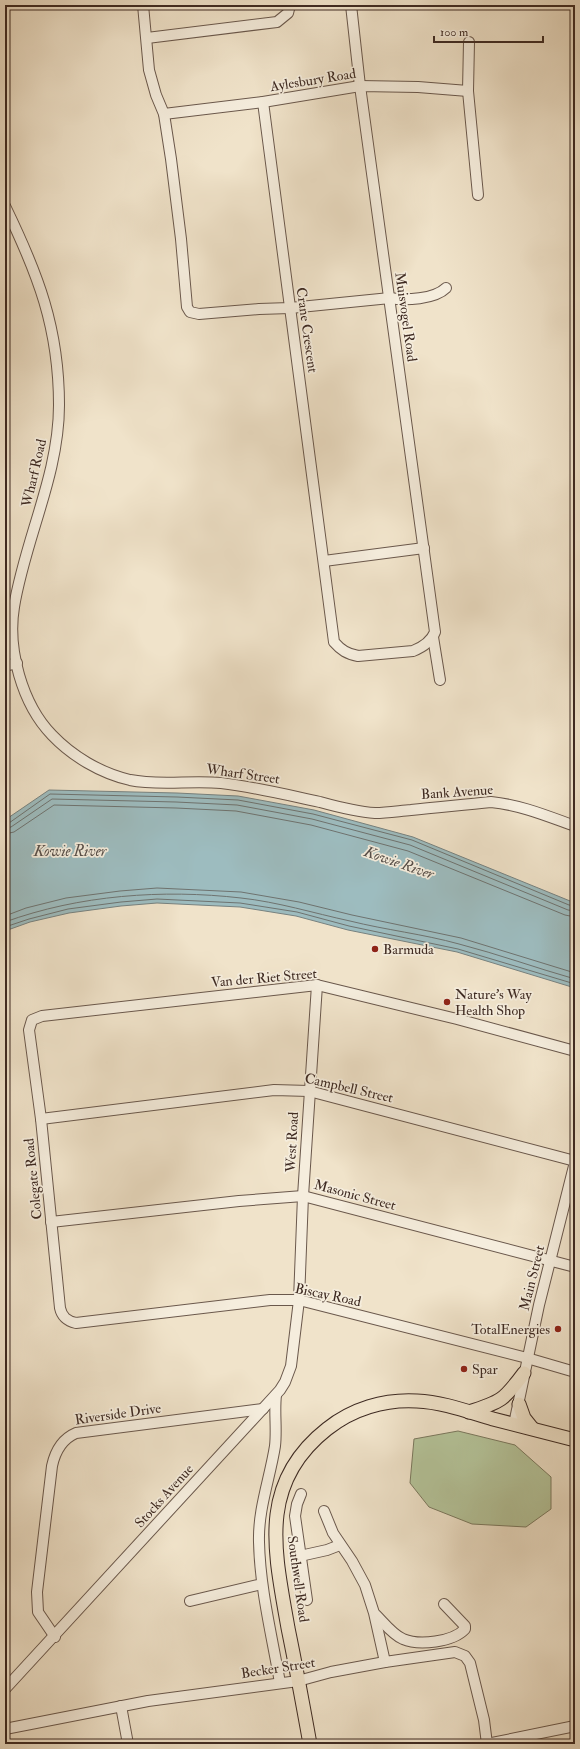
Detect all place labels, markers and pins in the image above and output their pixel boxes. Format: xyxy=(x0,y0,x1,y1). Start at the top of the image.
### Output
place label: Barmuda xyxy=(383,941,434,958)
marker: Barmuda xyxy=(370,944,380,954)
place label: Nature's Way Health Shop xyxy=(455,986,532,1020)
marker: Nature's Way Health Shop xyxy=(442,997,452,1007)
place label: TotalEnergies xyxy=(471,1321,550,1338)
marker: TotalEnergies xyxy=(553,1324,563,1334)
place label: Spar xyxy=(472,1361,499,1379)
marker: Spar xyxy=(459,1364,469,1374)

